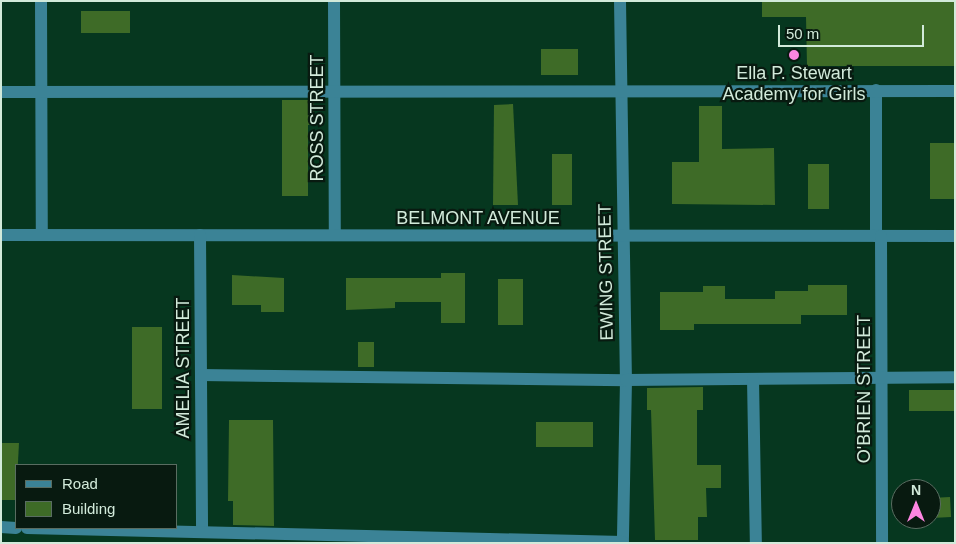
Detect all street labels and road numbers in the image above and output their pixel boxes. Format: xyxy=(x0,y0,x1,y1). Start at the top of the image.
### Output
street label: ROSS STREET xyxy=(306,54,328,182)
street label: EWING STREET xyxy=(594,203,618,341)
street label: BELMONT AVENUE xyxy=(396,207,560,229)
street label: AMELIA STREET xyxy=(172,297,194,439)
street label: O'BRIEN STREET xyxy=(853,315,875,463)

